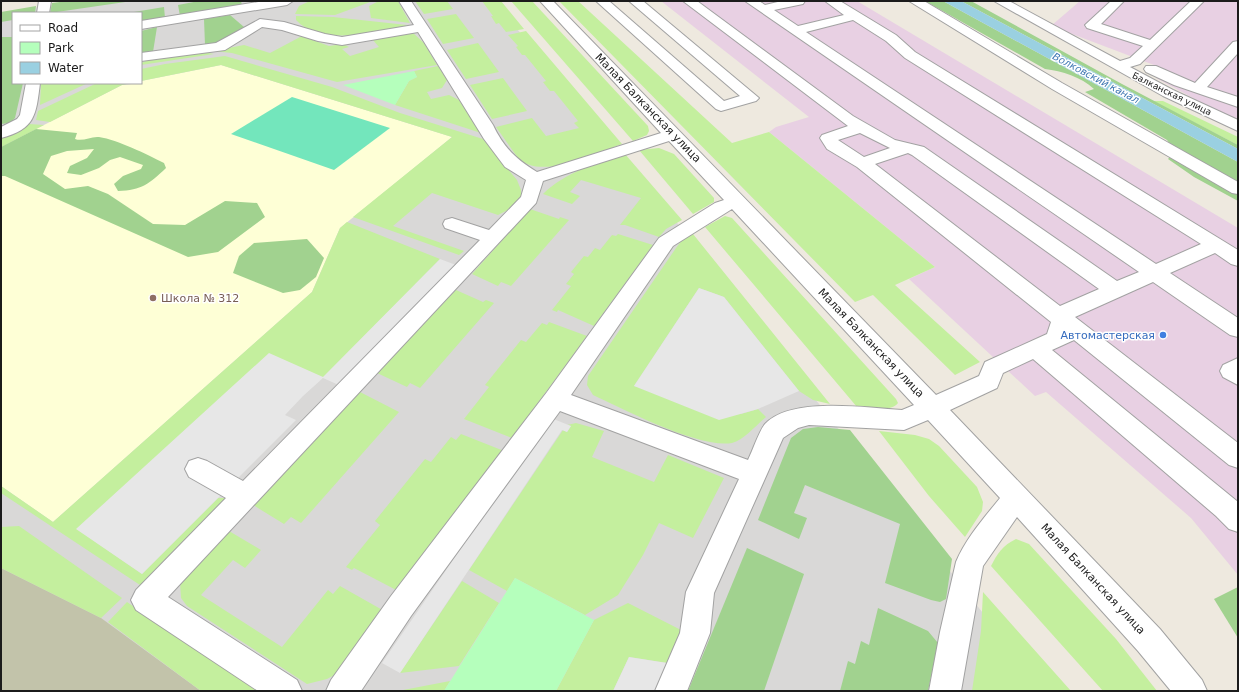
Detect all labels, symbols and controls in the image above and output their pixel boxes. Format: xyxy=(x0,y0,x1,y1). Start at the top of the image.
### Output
legend xyxy=(12,12,142,84)
text: Road xyxy=(48,21,78,35)
text: Park xyxy=(48,41,74,55)
street label: Малая Балканская улица xyxy=(592,51,704,165)
water label: Волковский канал xyxy=(1051,51,1142,106)
text: Water xyxy=(48,61,84,75)
street label: Балканская улица xyxy=(1131,70,1213,118)
street label: Малая Балканская улица xyxy=(815,286,927,400)
place label: Школа № 312 xyxy=(161,292,239,305)
marker: Школа № 312 xyxy=(148,293,158,303)
place label: Автомастерская xyxy=(1061,329,1155,342)
marker: Автомастерская xyxy=(1158,330,1168,340)
street label: Малая Балканская улица xyxy=(1038,521,1148,637)

